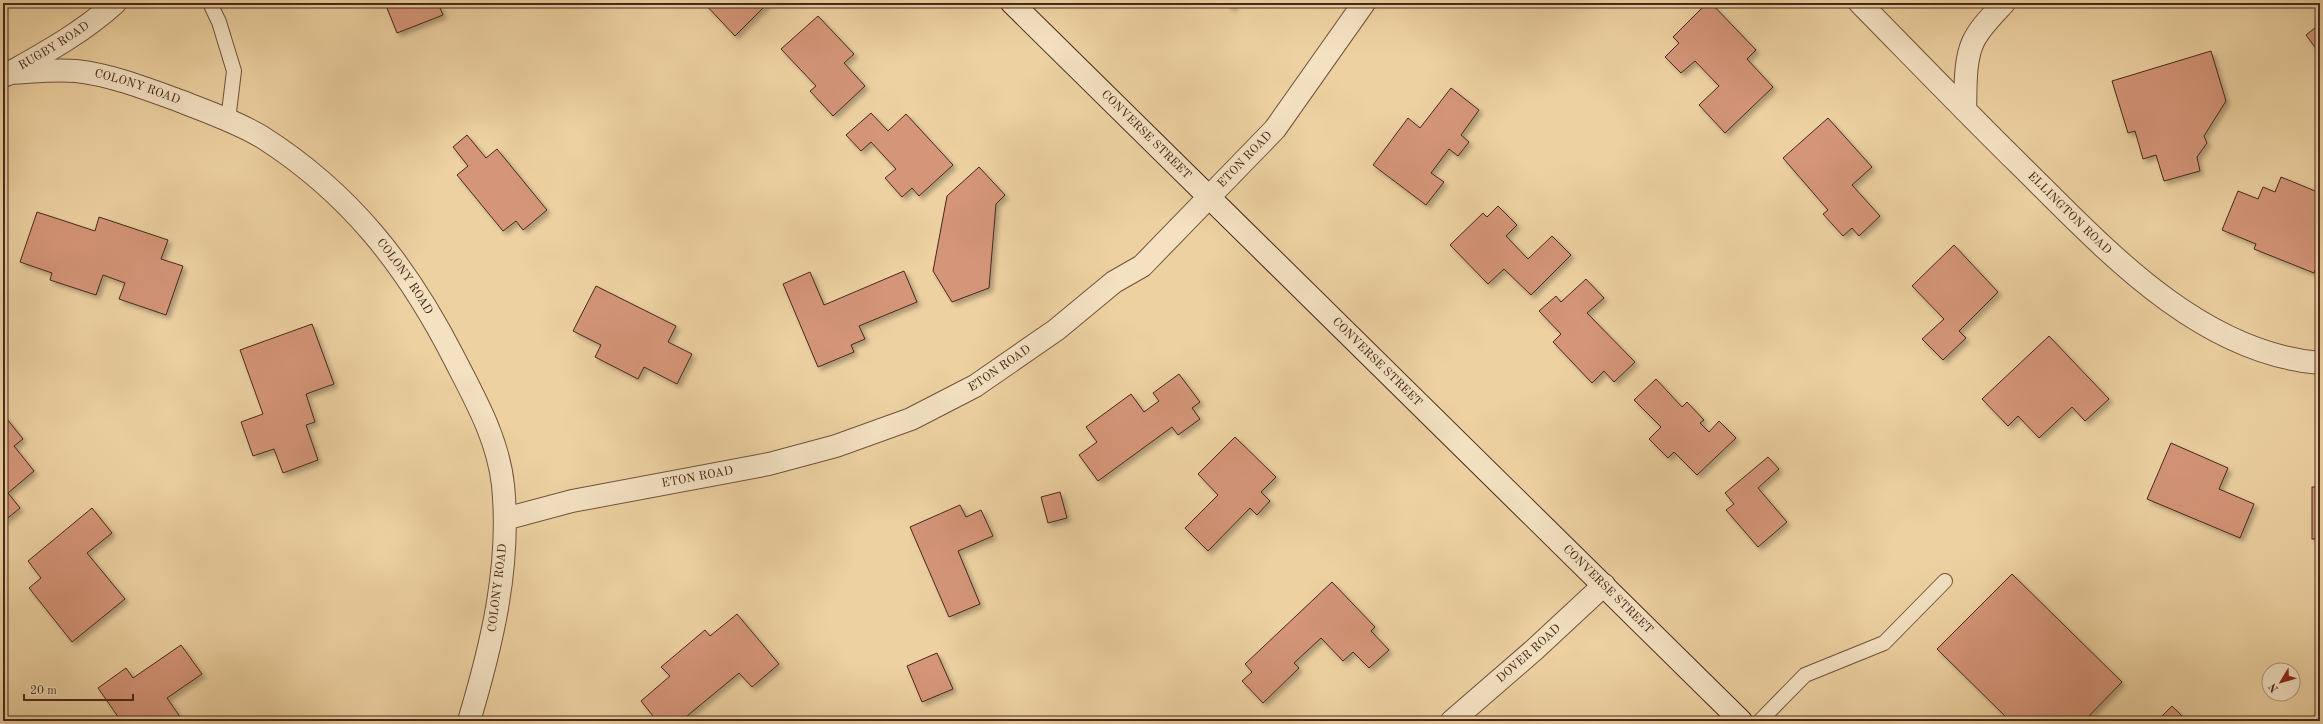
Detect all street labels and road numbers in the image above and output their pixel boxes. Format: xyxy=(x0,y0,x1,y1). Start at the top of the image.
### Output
street label: RUGBY ROAD xyxy=(17,20,92,72)
street label: COLONY ROAD xyxy=(93,68,182,106)
street label: CONVERSE STREET xyxy=(1099,88,1193,182)
street label: ETON ROAD xyxy=(1216,129,1275,190)
street label: ELLINGTON ROAD xyxy=(2025,170,2113,257)
street label: COLONY ROAD xyxy=(374,237,435,317)
street label: CONVERSE STREET xyxy=(1330,316,1424,409)
street label: ETON ROAD xyxy=(967,343,1033,394)
street label: ETON ROAD xyxy=(661,465,734,490)
street label: COLONY ROAD xyxy=(487,543,509,633)
street label: CONVERSE STREET xyxy=(1560,543,1655,636)
street label: DOVER ROAD xyxy=(1495,622,1563,685)

